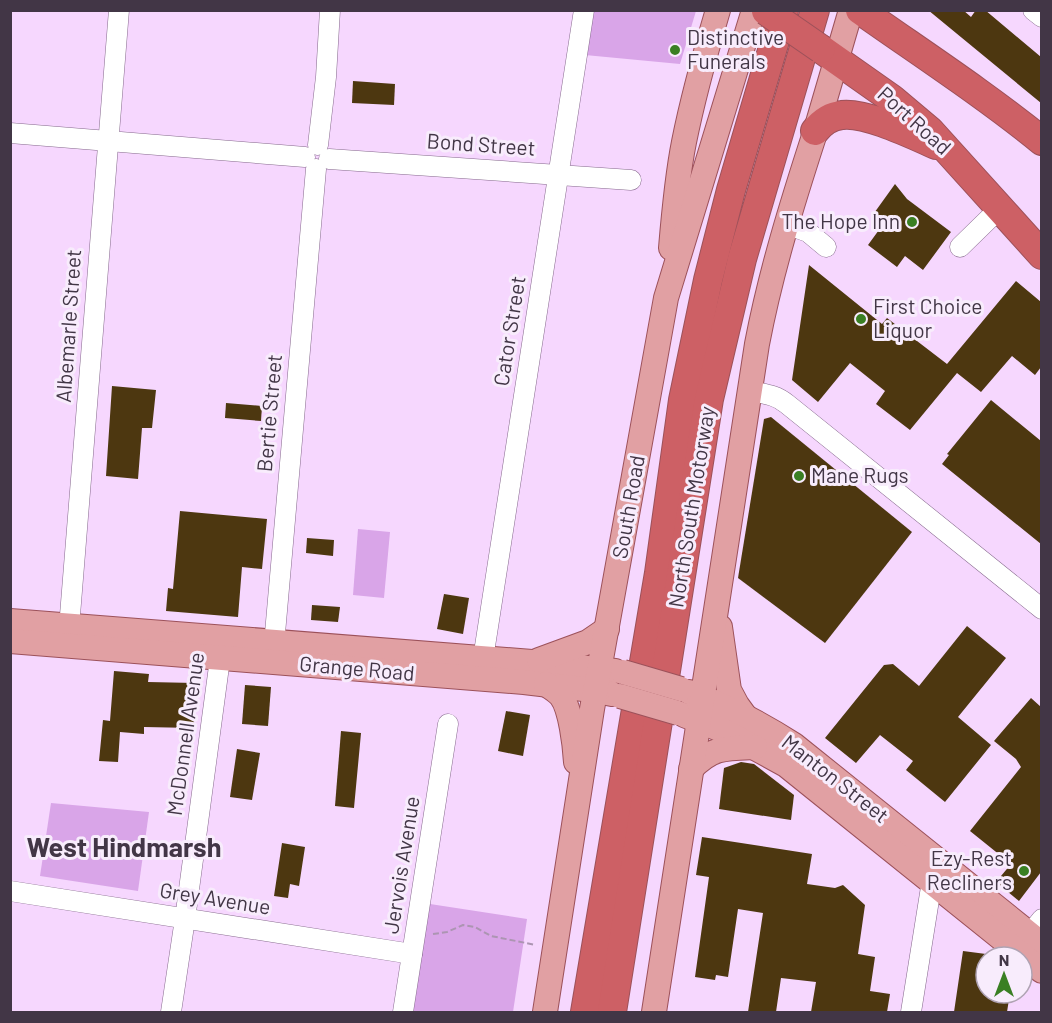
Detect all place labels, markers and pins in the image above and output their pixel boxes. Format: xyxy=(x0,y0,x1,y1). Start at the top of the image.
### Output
place label: Distinctive Funerals xyxy=(687,24,784,73)
marker: Distinctive Funerals xyxy=(668,43,682,57)
place label: The Hope Inn xyxy=(781,208,900,233)
marker: The Hope Inn xyxy=(905,215,919,229)
place label: First Choice Liquor xyxy=(873,293,983,342)
marker: First Choice Liquor xyxy=(854,312,868,326)
place label: Mane Rugs xyxy=(811,462,909,487)
marker: Mane Rugs xyxy=(792,469,806,483)
place label: Ezy-Rest Recliners xyxy=(927,845,1012,894)
marker: Ezy-Rest Recliners xyxy=(1017,864,1031,878)

